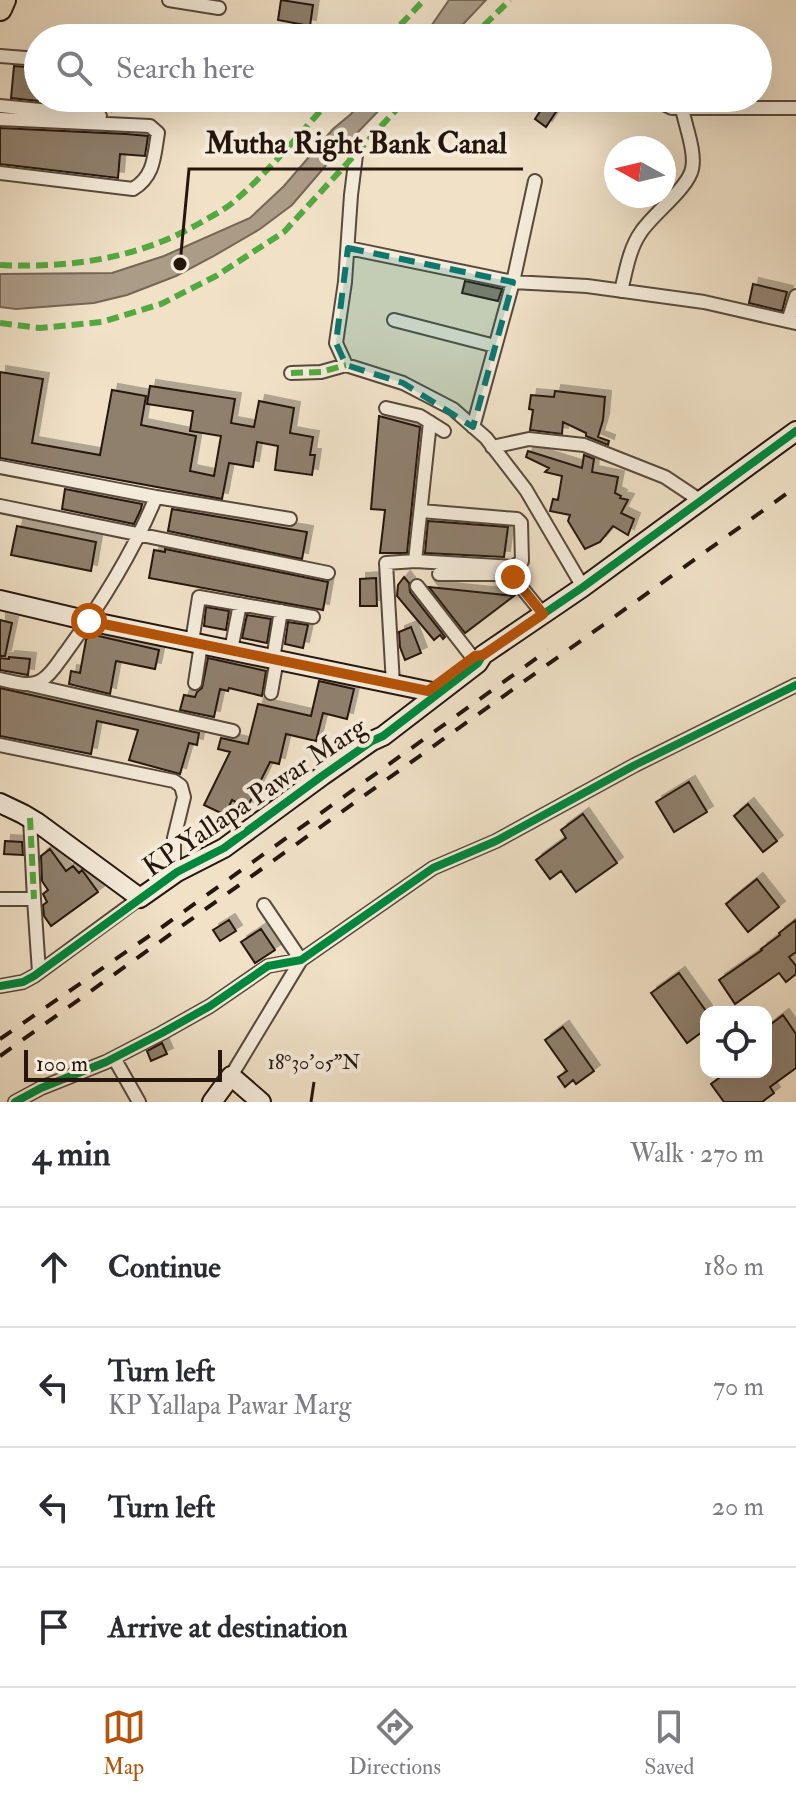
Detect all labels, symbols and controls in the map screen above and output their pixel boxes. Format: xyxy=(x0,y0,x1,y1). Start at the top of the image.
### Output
search box xyxy=(24,24,772,112)
icon: search xyxy=(52,46,96,90)
text: Search here xyxy=(116,50,255,87)
callout: Mutha Right Bank Canal xyxy=(189,115,523,169)
text: Mutha Right Bank Canal xyxy=(204,125,507,162)
north arrow xyxy=(604,136,676,208)
route end xyxy=(495,559,531,595)
route start xyxy=(71,603,107,639)
street label: KP Yallapa Pawar Marg xyxy=(136,709,374,885)
map controls xyxy=(700,1006,772,1078)
button: locate xyxy=(700,1006,772,1078)
scale bar xyxy=(24,1046,222,1082)
text: 100 m xyxy=(36,1050,88,1078)
text: 18°30'05"N xyxy=(268,1050,360,1075)
text: 4 min xyxy=(32,1133,110,1176)
text: Walk · 270 m xyxy=(630,1138,764,1170)
icon: ahead xyxy=(32,1245,76,1289)
text: Continue xyxy=(108,1249,221,1286)
text: 180 m xyxy=(704,1251,764,1283)
text: Turn left xyxy=(108,1353,215,1390)
icon: left xyxy=(32,1365,76,1409)
text: 70 m xyxy=(713,1371,764,1403)
text: KP Yallapa Pawar Marg xyxy=(108,1390,351,1422)
icon: left xyxy=(32,1485,76,1529)
text: Turn left xyxy=(108,1489,215,1526)
text: 20 m xyxy=(712,1491,764,1523)
icon: arrive xyxy=(32,1605,76,1649)
text: Arrive at destination xyxy=(108,1609,348,1646)
tab: Map xyxy=(102,1705,146,1781)
tab: Directions xyxy=(349,1705,441,1781)
tab: Saved xyxy=(644,1705,694,1781)

